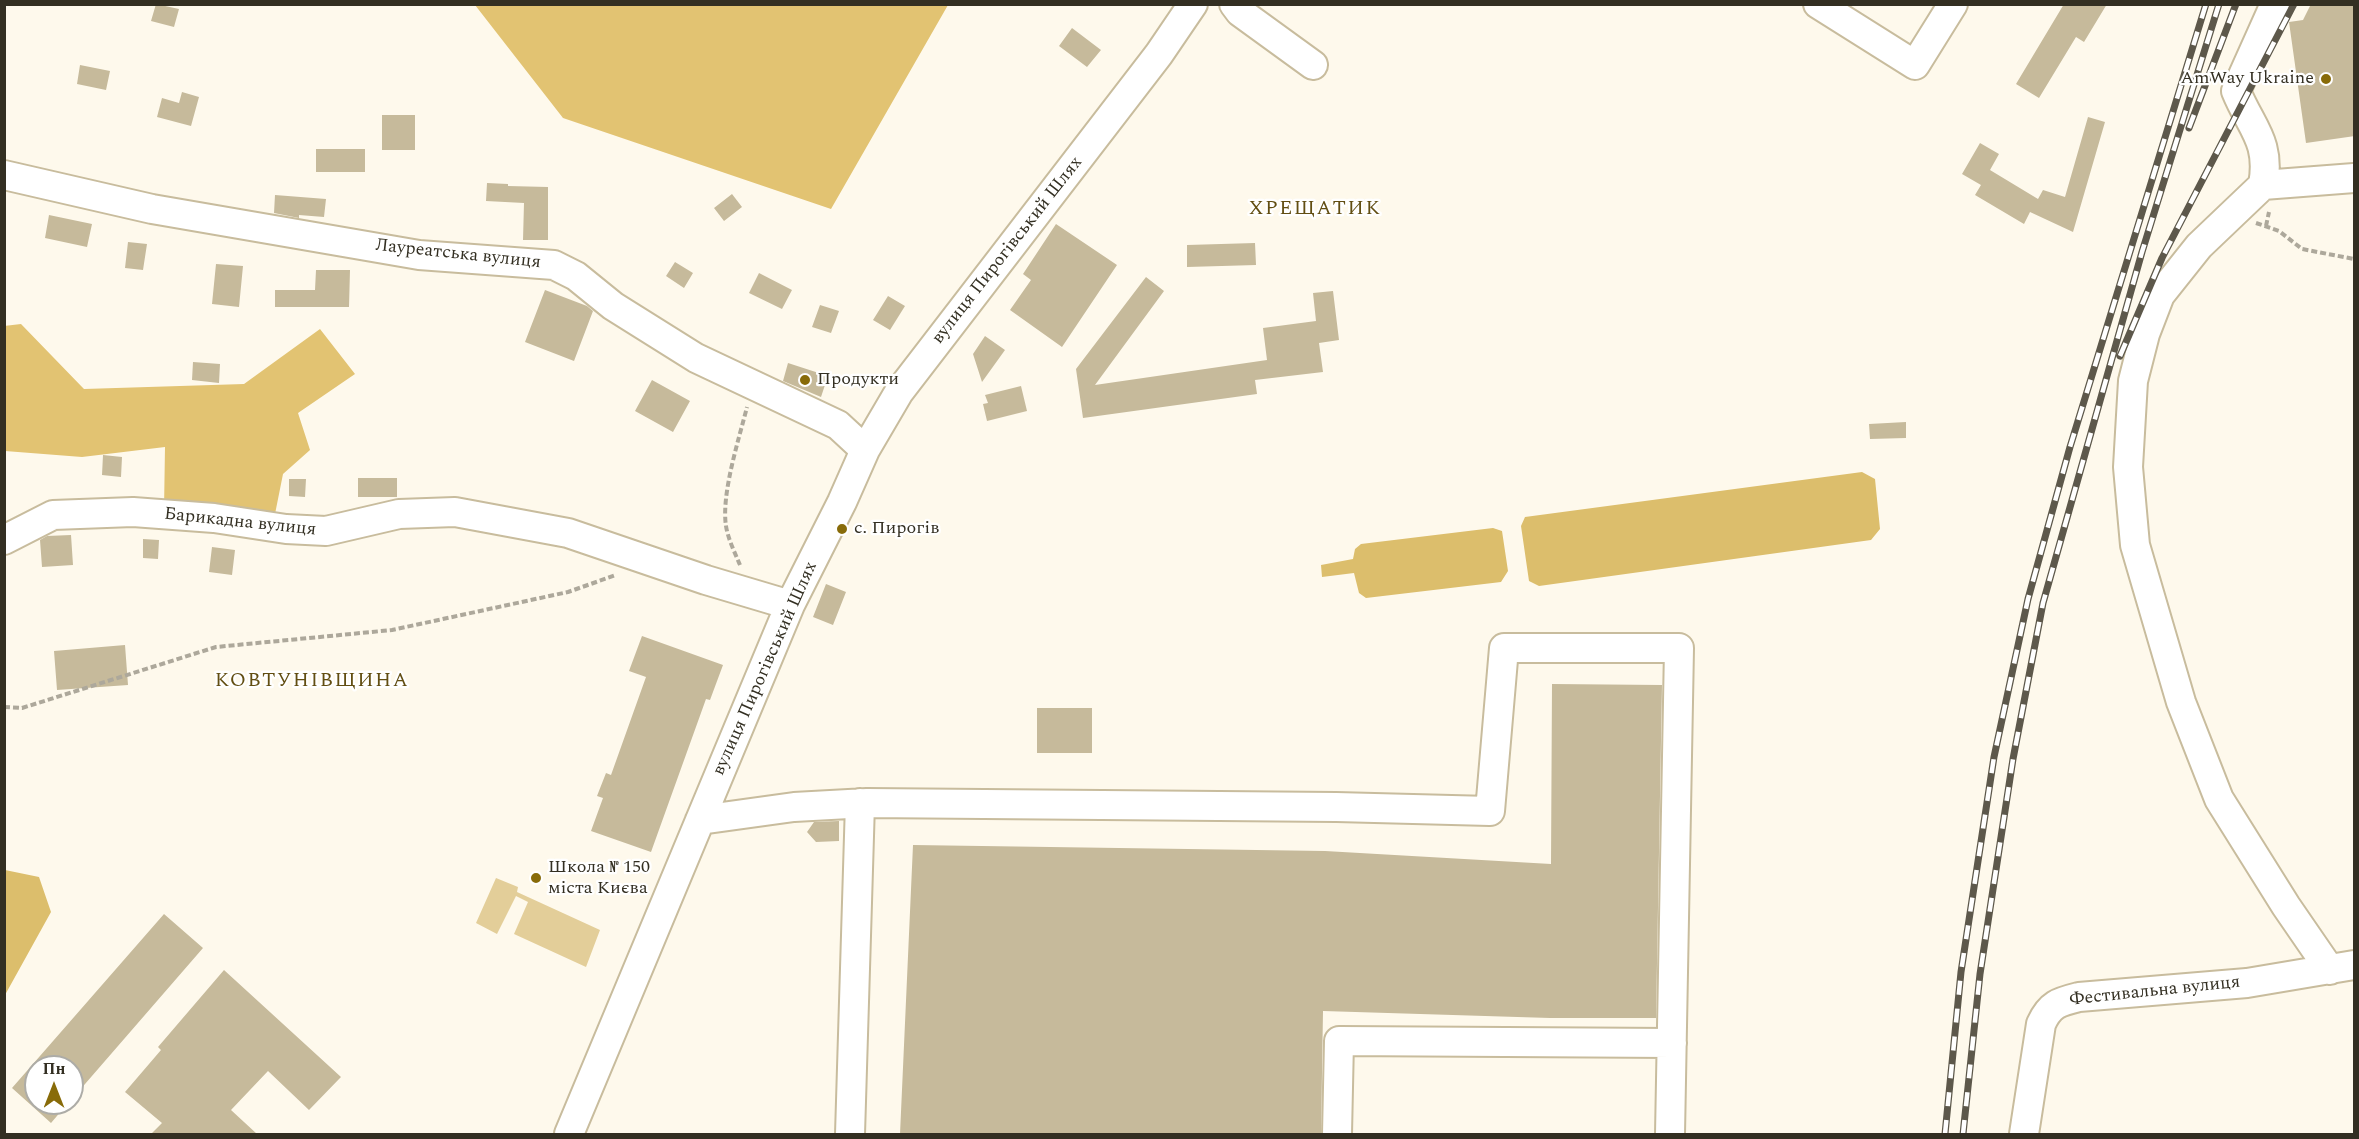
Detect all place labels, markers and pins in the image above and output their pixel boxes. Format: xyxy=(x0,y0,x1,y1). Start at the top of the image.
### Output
place label: AmWay Ukraine xyxy=(2180,68,2314,90)
marker: AmWay Ukraine xyxy=(2319,72,2333,86)
place label: Продукти xyxy=(817,369,899,391)
marker: Продукти xyxy=(798,373,812,387)
place label: с. Пирогів xyxy=(854,518,939,540)
marker: с. Пирогів xyxy=(835,522,849,536)
place label: Школа № 150 міста Києва xyxy=(548,857,650,900)
marker: Школа № 150 міста Києва xyxy=(529,871,543,885)

